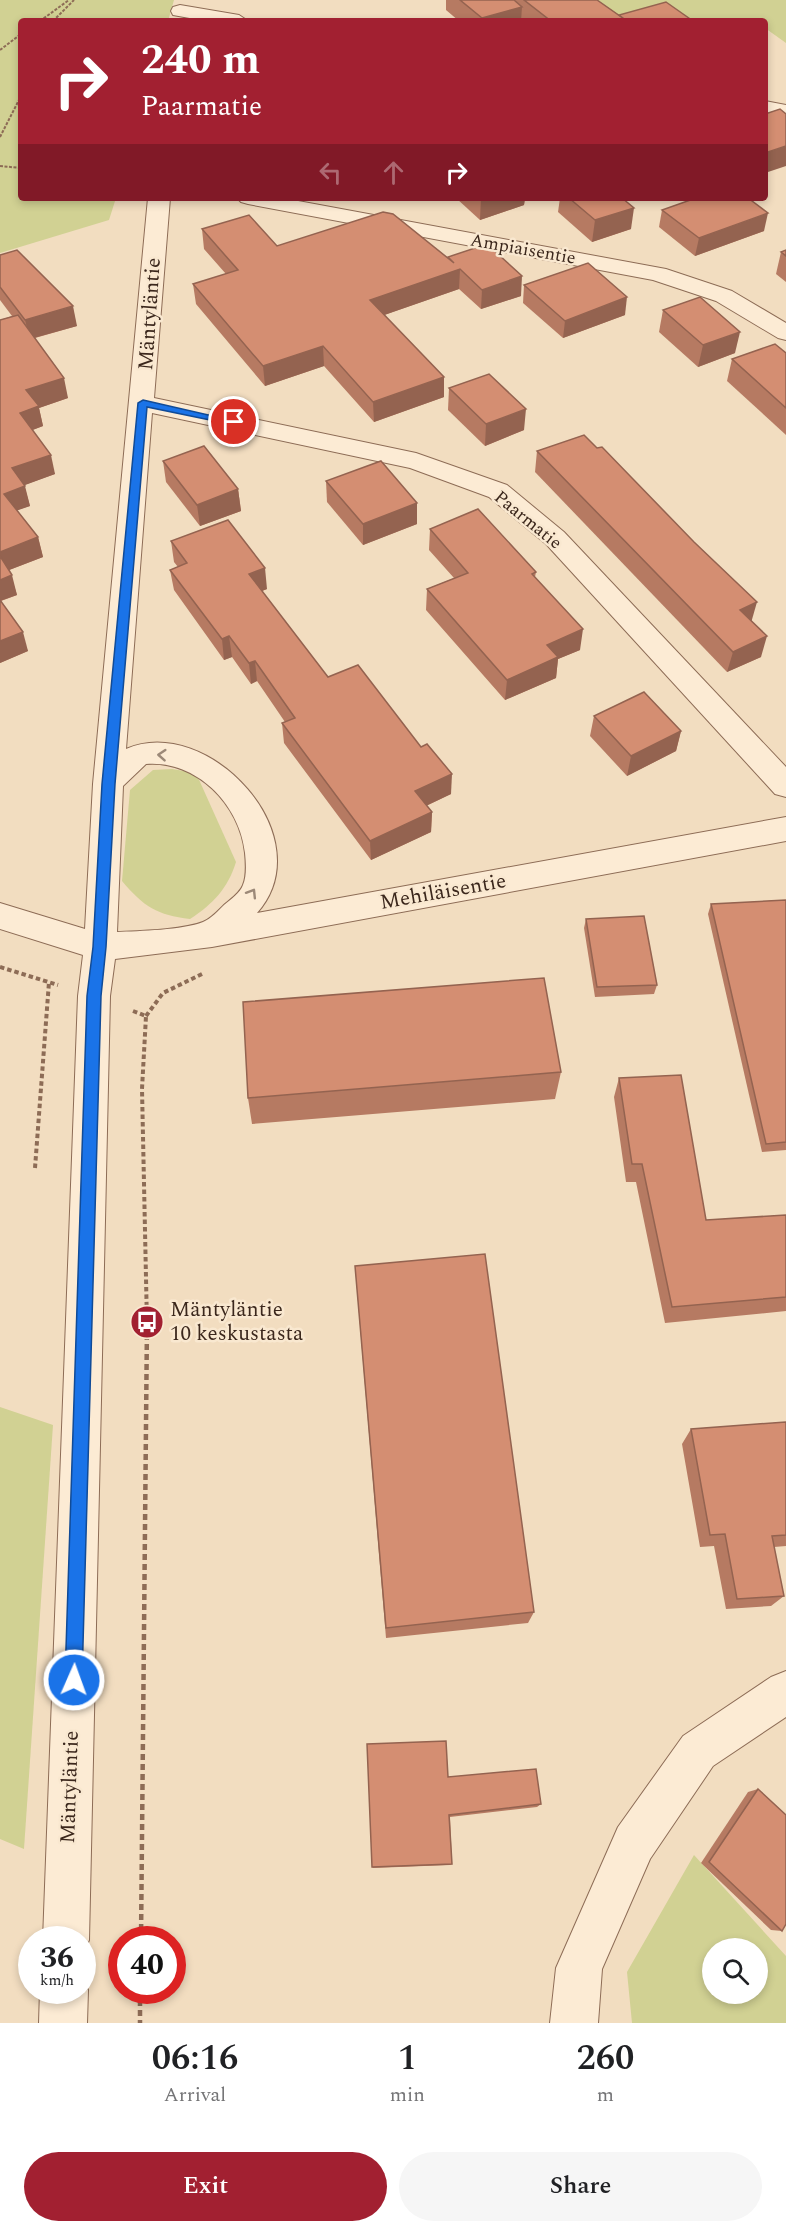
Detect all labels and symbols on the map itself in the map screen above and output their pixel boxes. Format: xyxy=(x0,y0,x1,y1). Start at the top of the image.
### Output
street label: Ampiaisentie xyxy=(468,226,578,272)
street label: Mäntyläntie xyxy=(130,257,170,371)
pin xyxy=(208,396,259,447)
street label: Paarmatie xyxy=(488,484,568,556)
one-way arrow xyxy=(157,748,166,761)
street label: Mehiläisentie xyxy=(377,865,509,919)
one-way arrow xyxy=(245,889,257,899)
place label: Mäntyläntie 10 keskustasta xyxy=(170,1294,304,1350)
bus stop icon: Mäntyläntie 10 keskustasta xyxy=(129,1304,165,1340)
position arrow xyxy=(42,1648,106,1712)
street label: Mäntyläntie xyxy=(52,1730,88,1844)
speed limit sign: 40 xyxy=(108,1926,186,2004)

